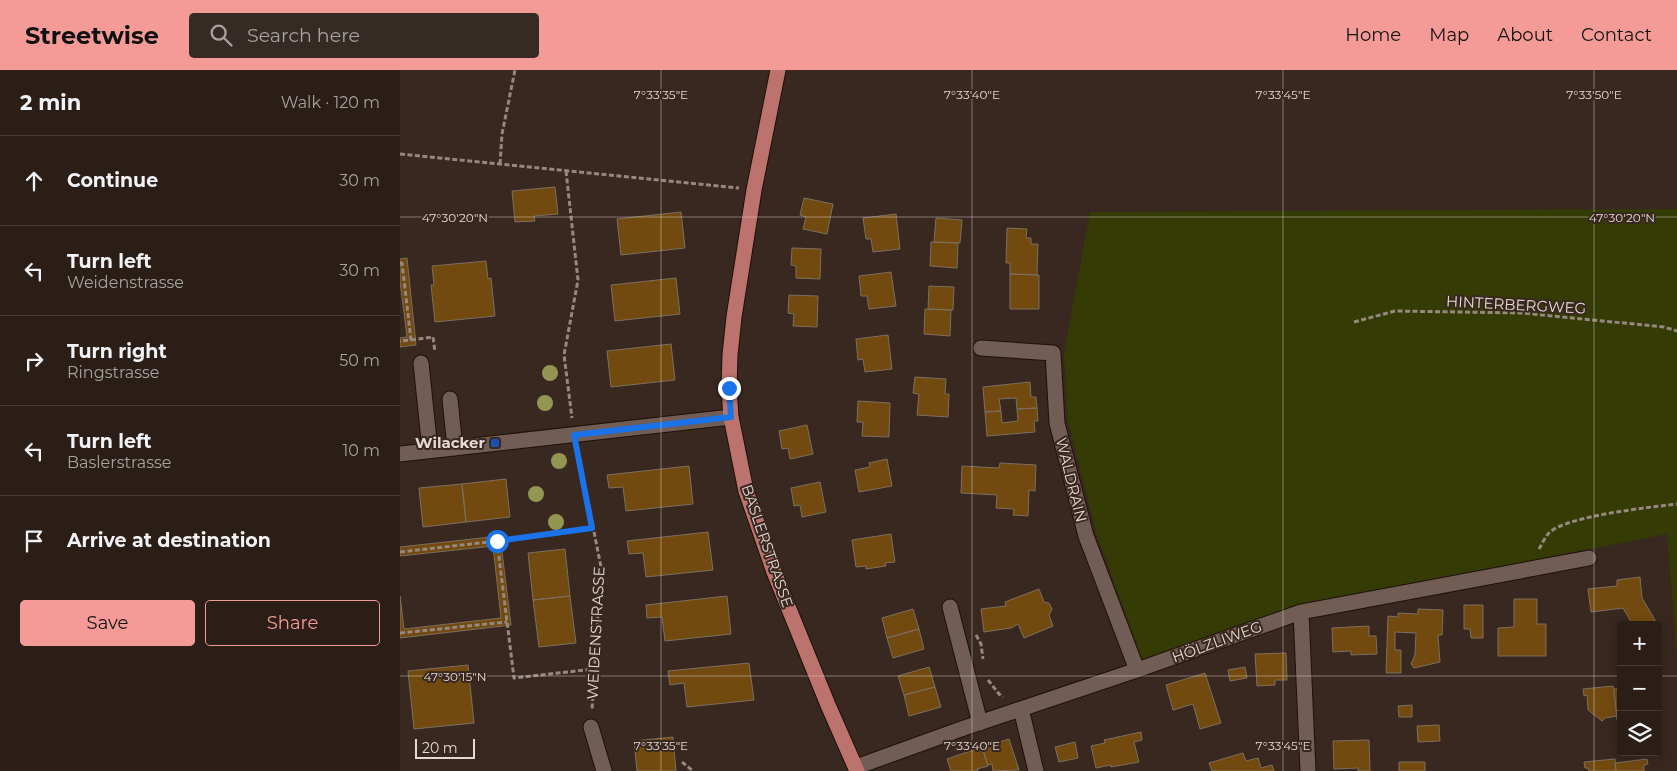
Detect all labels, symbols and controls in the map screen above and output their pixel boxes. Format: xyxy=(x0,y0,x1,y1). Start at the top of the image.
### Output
search box xyxy=(189,13,539,58)
text: Streetwise xyxy=(25,21,159,50)
icon: search xyxy=(207,21,235,49)
text: Search here xyxy=(247,24,360,47)
text: Home xyxy=(1345,24,1401,46)
text: Map xyxy=(1429,24,1469,46)
text: About xyxy=(1497,24,1553,46)
text: Contact xyxy=(1581,24,1652,46)
text: 7°33'35"E xyxy=(634,87,688,102)
text: 7°33'40"E xyxy=(944,87,1000,102)
text: 7°33'45"E xyxy=(1256,87,1310,102)
text: 7°33'50"E xyxy=(1566,87,1622,102)
text: 2 min xyxy=(20,90,81,115)
text: Walk · 120 m xyxy=(281,93,380,112)
icon: ahead xyxy=(20,167,48,195)
text: Continue xyxy=(67,169,158,192)
text: 30 m xyxy=(339,171,380,190)
text: 47°30'20"N xyxy=(422,210,488,225)
text: 47°30'20"N xyxy=(1589,210,1655,225)
text: Turn left xyxy=(67,250,152,273)
icon: left xyxy=(20,257,48,285)
text: 30 m xyxy=(339,261,380,280)
text: Weidenstrasse xyxy=(67,273,184,292)
street label: HINTERBERGWEG xyxy=(1446,291,1587,318)
text: Turn right xyxy=(67,340,167,363)
icon: right xyxy=(20,347,48,375)
text: 50 m xyxy=(339,351,380,370)
text: Ringstrasse xyxy=(67,363,159,382)
route end xyxy=(718,377,741,400)
text: Turn left xyxy=(67,430,152,453)
place label: Wilacker xyxy=(415,433,486,452)
street label: WALDRAIN xyxy=(1052,436,1091,524)
icon: left xyxy=(20,437,48,465)
marker: Wilacker xyxy=(489,437,501,449)
text: 10 m xyxy=(342,441,380,460)
text: Baslerstrasse xyxy=(67,453,171,472)
street label: BASLERSTRASSE xyxy=(738,482,797,610)
icon: arrive xyxy=(20,527,48,555)
text: Arrive at destination xyxy=(67,529,271,552)
route start xyxy=(486,530,509,553)
street label: WEIDENSTRASSE xyxy=(583,566,608,700)
button: Save xyxy=(20,600,195,646)
button: Share xyxy=(205,600,380,646)
street label: HÖLZLIWEG xyxy=(1169,616,1265,667)
map controls xyxy=(1617,621,1662,756)
button: + xyxy=(1617,621,1662,666)
button: − xyxy=(1617,666,1662,711)
text: 47°30'15"N xyxy=(424,669,486,684)
button: layers xyxy=(1617,711,1662,756)
scale bar xyxy=(415,736,475,759)
text: 7°33'35"E xyxy=(634,738,688,753)
text: 7°33'40"E xyxy=(944,738,1000,753)
text: 7°33'45"E xyxy=(1256,738,1310,753)
text: 20 m xyxy=(422,739,458,757)

